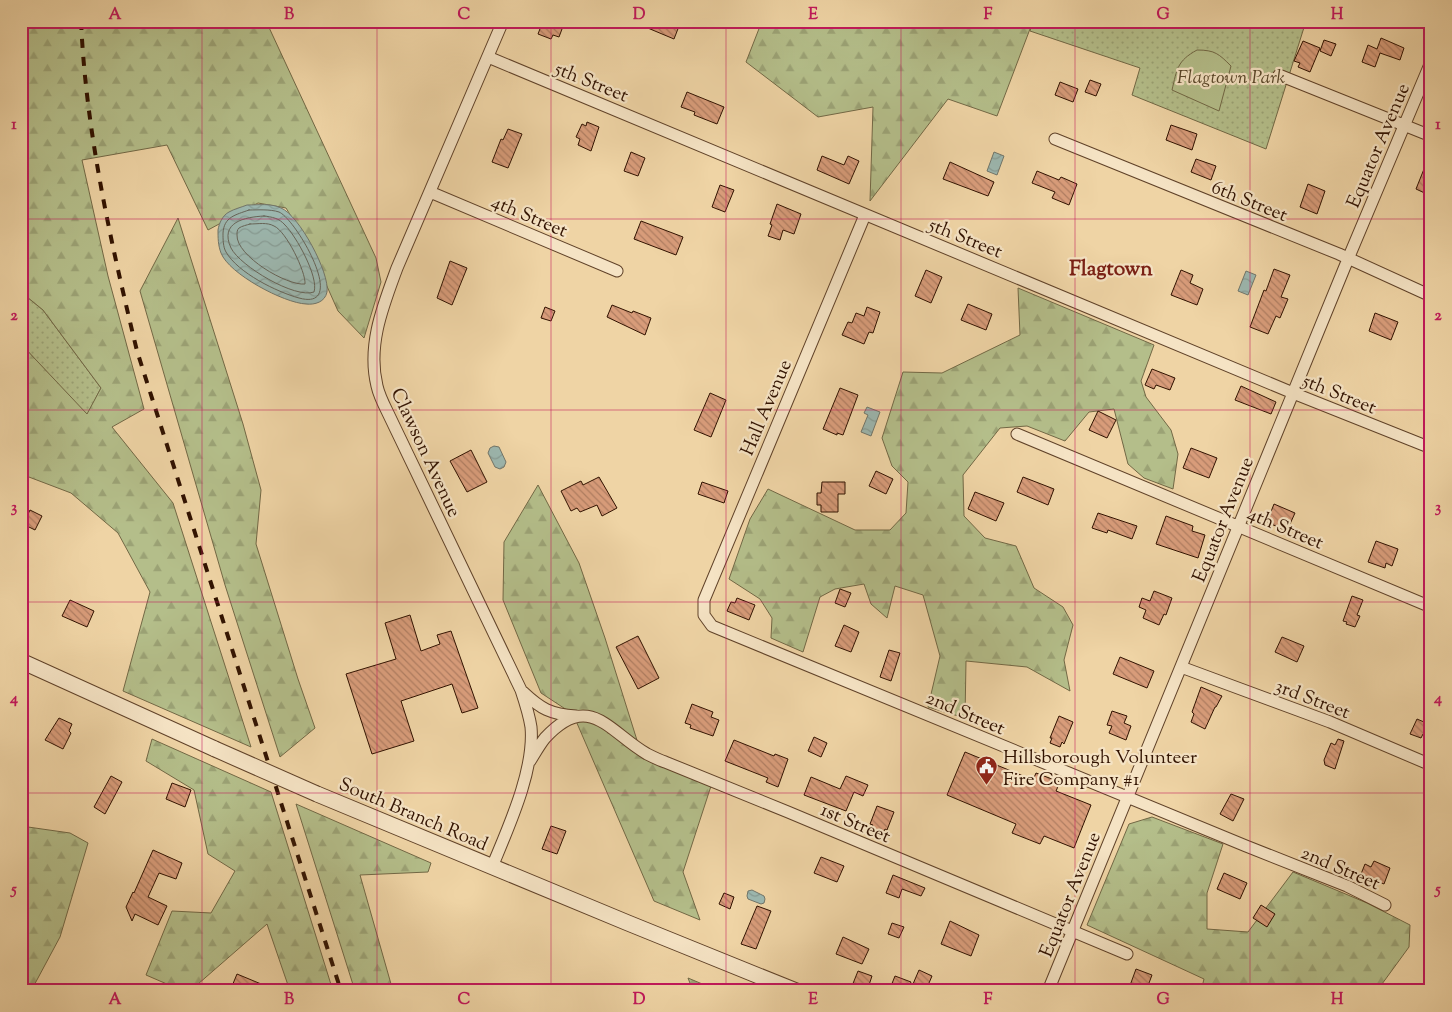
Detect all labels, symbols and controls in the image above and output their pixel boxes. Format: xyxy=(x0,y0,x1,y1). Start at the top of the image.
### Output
text: A xyxy=(109,4,122,27)
text: B xyxy=(284,4,294,27)
text: C xyxy=(458,4,471,27)
text: D xyxy=(633,4,646,27)
text: E xyxy=(808,4,818,27)
text: F xyxy=(984,4,993,27)
text: G xyxy=(1156,4,1170,27)
text: H xyxy=(1331,4,1344,27)
street label: 5th Street xyxy=(549,56,632,110)
park label: Flagtown Park xyxy=(1177,65,1286,92)
street label: Equator Avenue xyxy=(1341,79,1418,212)
text: 1 xyxy=(11,114,17,137)
text: 1 xyxy=(1435,114,1441,137)
street label: 6th Street xyxy=(1207,175,1292,230)
street label: 4th Street xyxy=(487,189,572,246)
street label: 5th Street xyxy=(923,212,1006,266)
district label: Flagtown xyxy=(1069,255,1153,285)
text: 2 xyxy=(10,305,18,328)
text: 2 xyxy=(1434,305,1442,328)
street label: Hall Avenue xyxy=(735,356,800,460)
street label: 5th Street xyxy=(1297,368,1380,422)
street label: Clawson Avenue xyxy=(383,384,467,522)
street label: Equator Avenue xyxy=(1187,453,1262,587)
text: 3 xyxy=(11,497,18,520)
text: 3 xyxy=(1435,497,1442,520)
street label: 4th Street xyxy=(1243,501,1328,558)
street label: 3rd Street xyxy=(1271,674,1354,727)
street label: 2nd Street xyxy=(921,686,1009,743)
text: 4 xyxy=(9,688,18,711)
text: 4 xyxy=(1433,688,1442,711)
place label: Hillsborough Volunteer Fire Company #1 xyxy=(1003,745,1197,794)
public building icon: Hillsborough Volunteer Fire Company #1 xyxy=(975,755,999,786)
street label: South Branch Road xyxy=(334,772,492,859)
street label: 1st Street xyxy=(816,798,895,851)
street label: Equator Avenue xyxy=(1034,828,1109,962)
street label: 2nd Street xyxy=(1296,841,1384,898)
text: 5 xyxy=(9,879,17,902)
text: 5 xyxy=(1433,879,1441,902)
text: A xyxy=(109,989,122,1012)
text: B xyxy=(284,989,294,1012)
text: C xyxy=(458,989,471,1012)
text: D xyxy=(633,989,646,1012)
text: E xyxy=(808,989,818,1012)
text: F xyxy=(984,989,993,1012)
text: G xyxy=(1156,989,1170,1012)
text: H xyxy=(1331,989,1344,1012)

